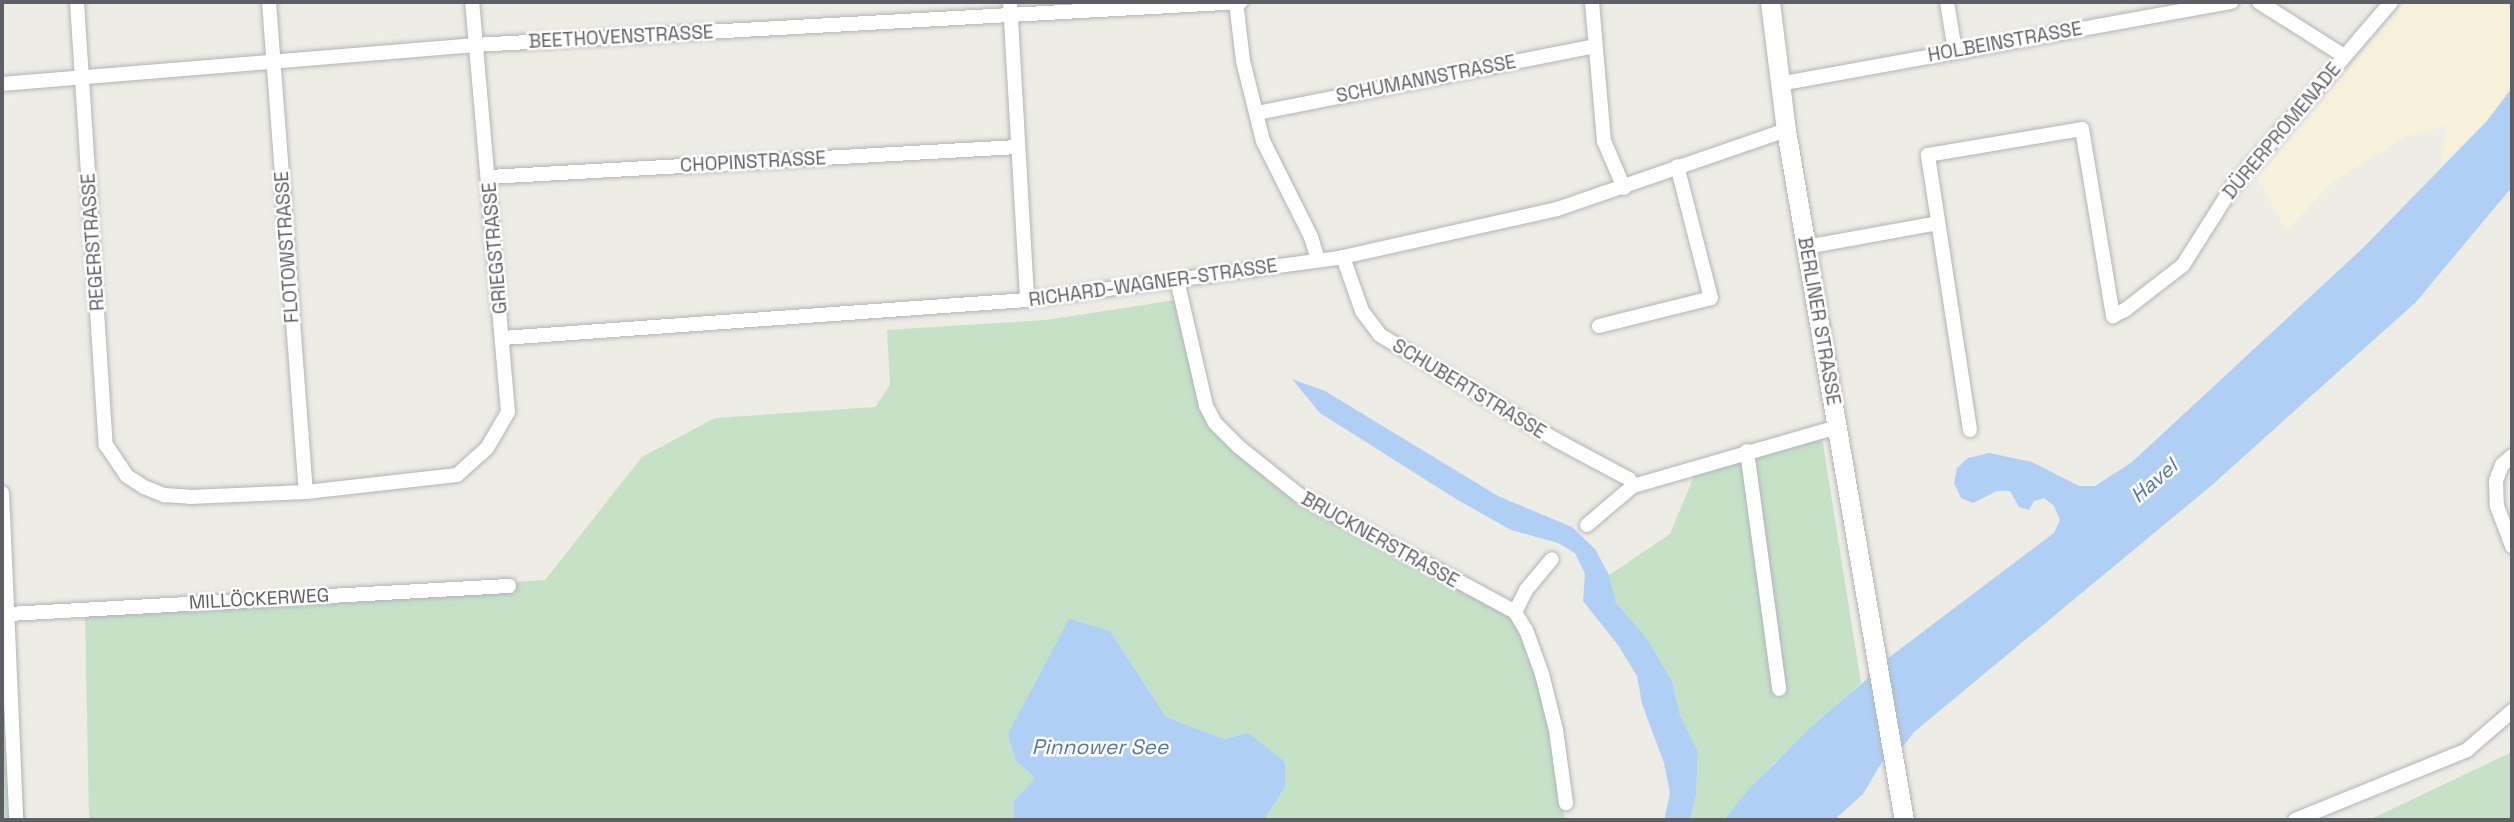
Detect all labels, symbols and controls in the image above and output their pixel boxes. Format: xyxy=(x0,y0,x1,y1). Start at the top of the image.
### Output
street label: HOLBEINSTRASSE xyxy=(1926,17,2084,67)
street label: BEETHOVENSTRASSE xyxy=(528,21,714,53)
street label: SCHUMANNSTRASSE xyxy=(1334,50,1518,108)
street label: DÜRERPROMENADE xyxy=(2218,58,2346,204)
street label: CHOPINSTRASSE xyxy=(679,147,827,177)
street label: FLOTOWSTRASSE xyxy=(270,170,304,324)
street label: REGERSTRASSE xyxy=(77,172,109,312)
street label: GRIEGSTRASSE xyxy=(478,181,512,315)
street label: BERLINER STRASSE xyxy=(1793,235,1845,407)
street label: RICHARD-WAGNER-STRASSE xyxy=(1027,254,1279,312)
street label: SCHUBERTSTRASSE xyxy=(1388,334,1550,444)
water label: Havel xyxy=(2125,454,2183,508)
street label: BRUCKNERSTRASSE xyxy=(1297,487,1463,593)
street label: MILLÖCKERWEG xyxy=(188,584,330,614)
water label: Pinnower See xyxy=(1032,734,1168,760)

